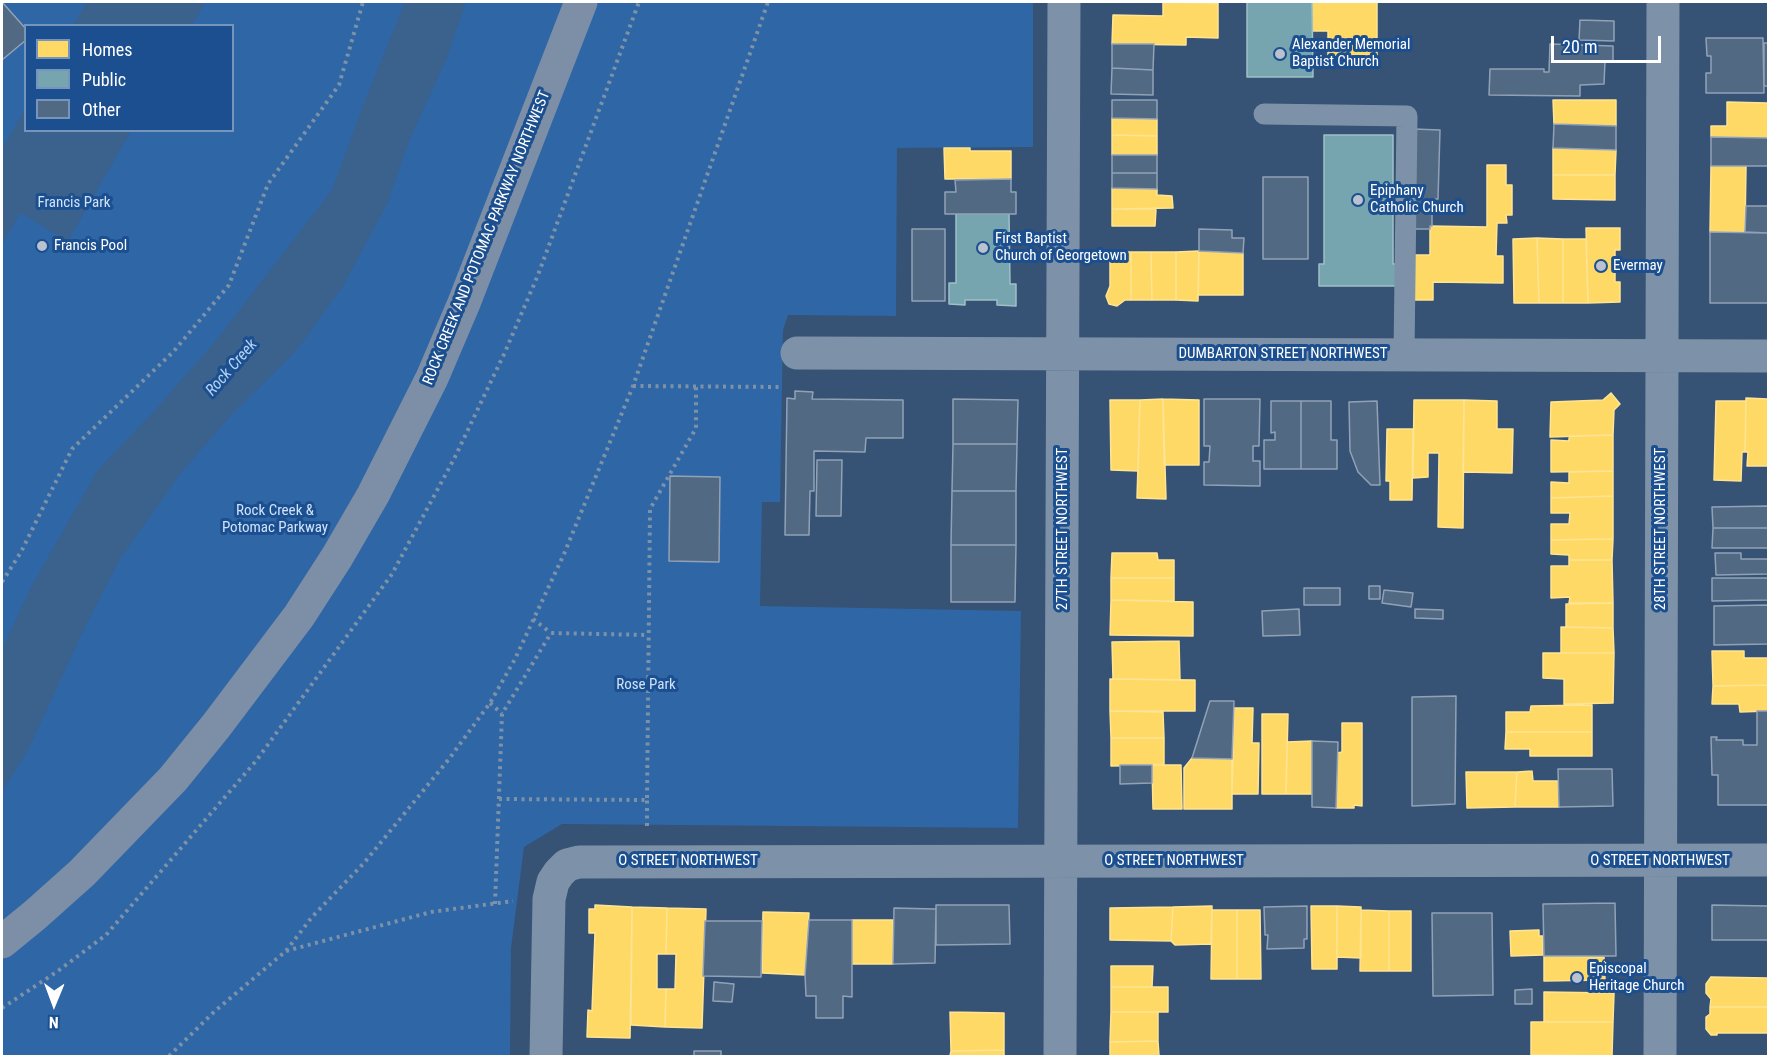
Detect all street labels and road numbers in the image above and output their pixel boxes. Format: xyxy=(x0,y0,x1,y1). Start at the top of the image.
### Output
street label: ROCK CREEK AND POTOMAC PARKWAY NORTHWEST xyxy=(420,88,554,388)
street label: DUMBARTON STREET NORTHWEST xyxy=(1178,345,1388,363)
street label: 27TH STREET NORTHWEST xyxy=(1054,448,1072,610)
street label: 28TH STREET NORTHWEST xyxy=(1652,448,1670,610)
street label: O STREET NORTHWEST xyxy=(618,852,758,870)
street label: O STREET NORTHWEST xyxy=(1104,852,1244,870)
street label: O STREET NORTHWEST xyxy=(1590,852,1730,870)

